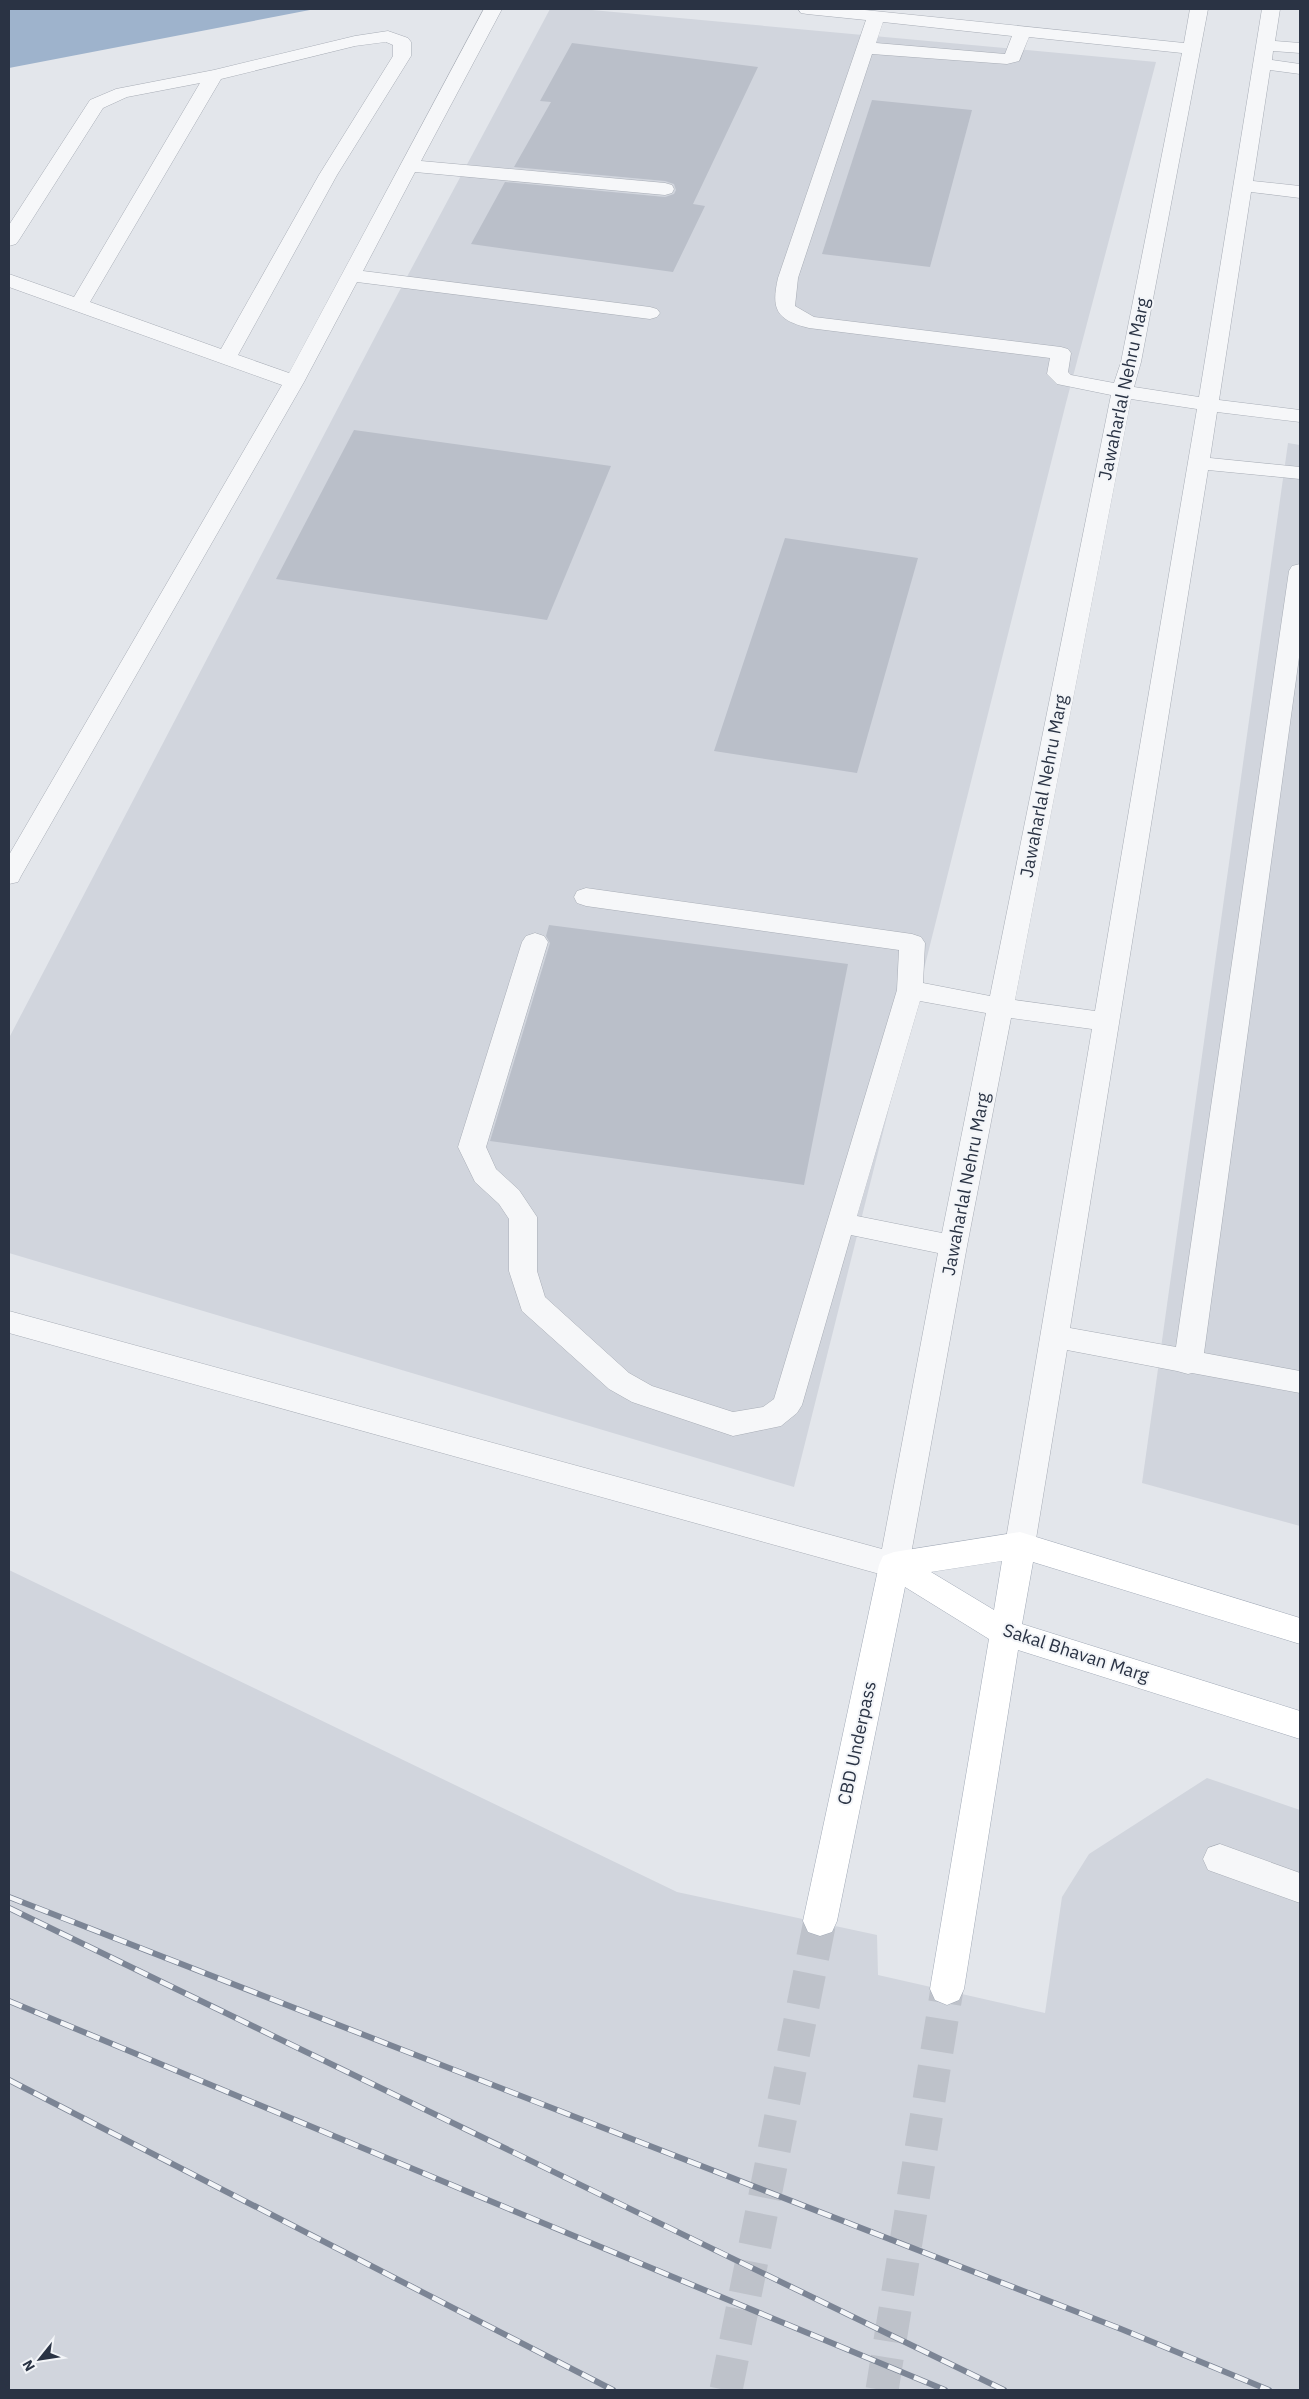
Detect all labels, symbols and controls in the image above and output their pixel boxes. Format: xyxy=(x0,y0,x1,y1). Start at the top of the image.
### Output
street label: Jawaharlal Nehru Marg xyxy=(1093,295,1154,482)
street label: Jawaharlal Nehru Marg xyxy=(1014,692,1073,879)
street label: Jawaharlal Nehru Marg xyxy=(936,1090,995,1277)
street label: Sakal Bhavan Marg xyxy=(1000,1618,1153,1687)
street label: CBD Underpass xyxy=(832,1679,881,1807)
north arrow xyxy=(15,2334,65,2384)
text: N xyxy=(18,2357,39,2374)

